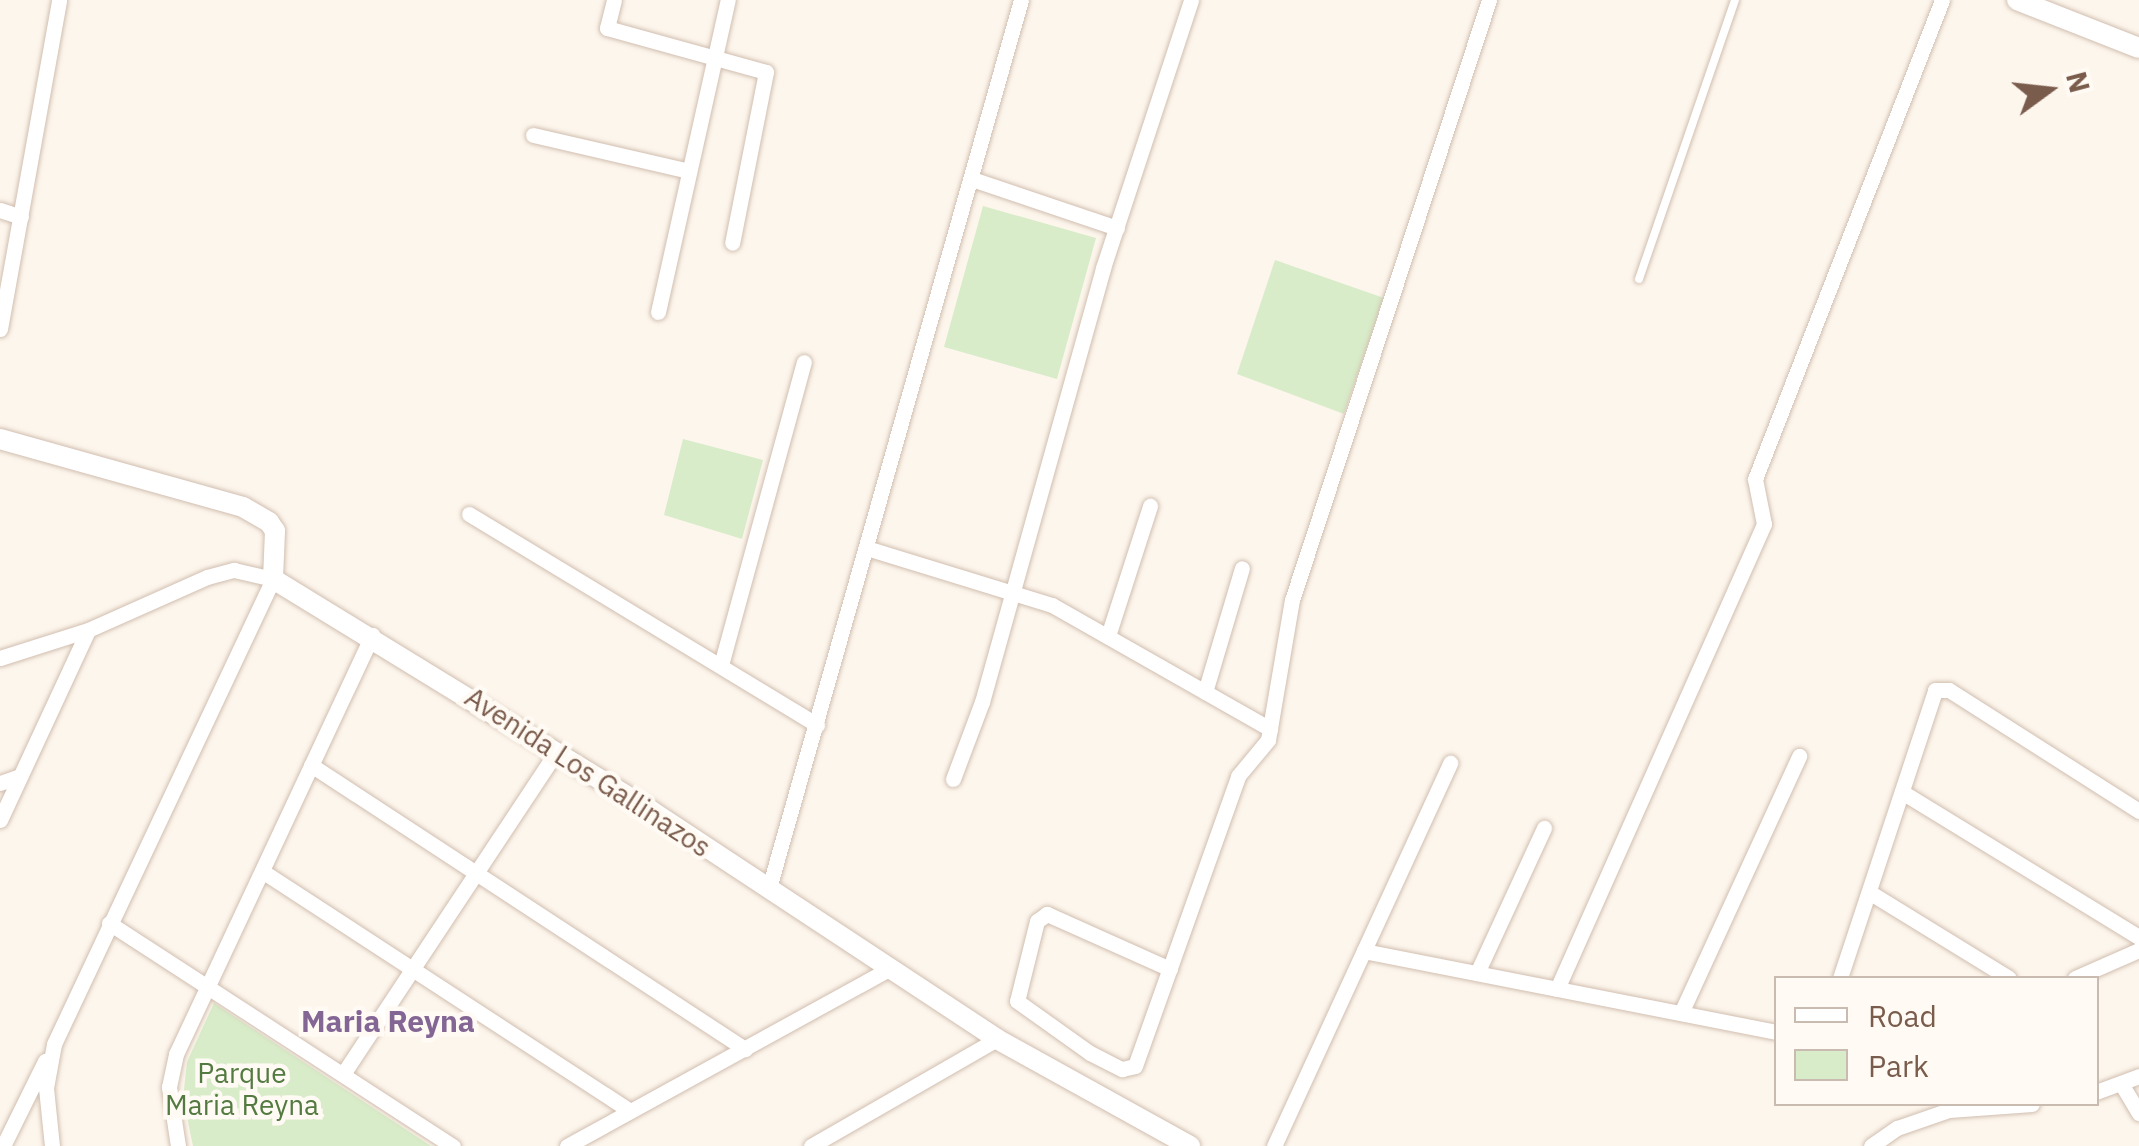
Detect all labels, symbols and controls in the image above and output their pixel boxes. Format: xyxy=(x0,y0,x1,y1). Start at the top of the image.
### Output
north arrow xyxy=(1999,40,2099,140)
text: N xyxy=(2058,68,2099,97)
street label: Avenida Los Gallinazos xyxy=(459,680,717,864)
legend xyxy=(1774,976,2099,1106)
text: Road xyxy=(1868,996,1937,1035)
district label: Maria Reyna xyxy=(301,1003,475,1039)
text: Park xyxy=(1868,1046,1929,1085)
park label: Parque Maria Reyna xyxy=(165,1056,319,1122)

